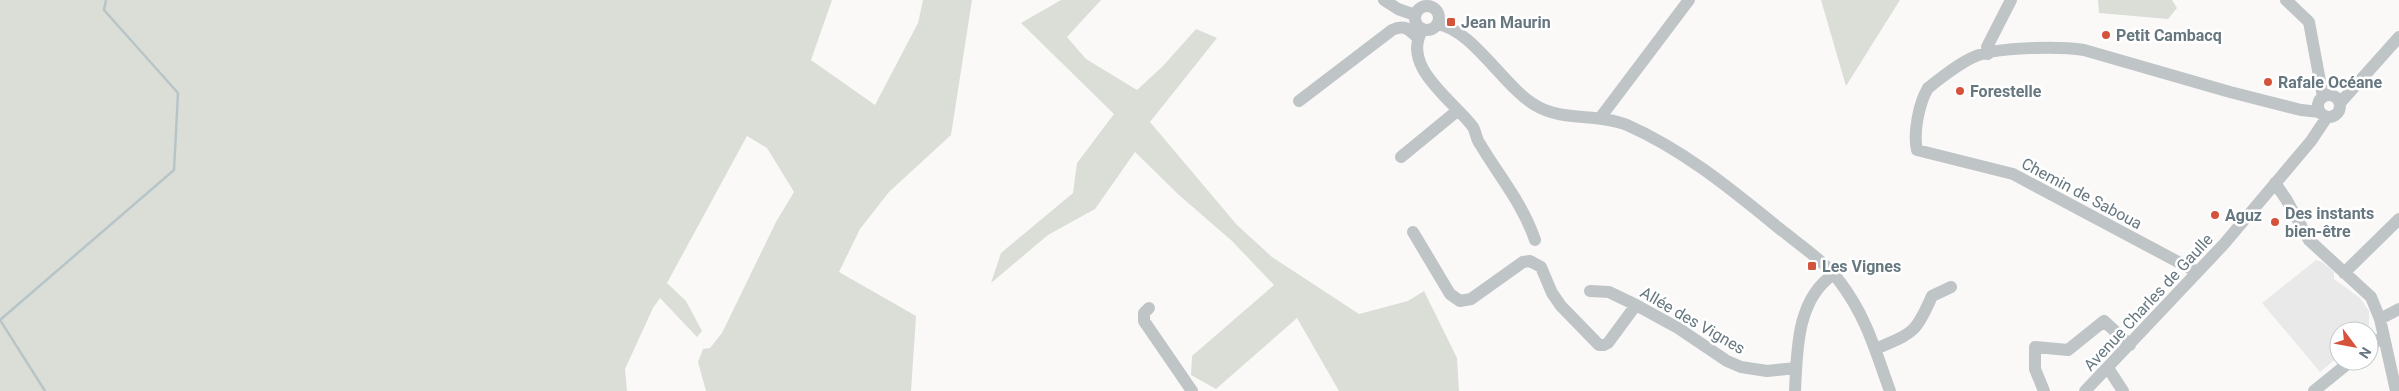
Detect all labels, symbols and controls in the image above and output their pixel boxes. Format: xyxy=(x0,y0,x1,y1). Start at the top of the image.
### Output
place label: Jean Maurin xyxy=(1461,13,1551,32)
marker: Jean Maurin xyxy=(1445,16,1457,28)
place label: Petit Cambacq xyxy=(2116,26,2222,45)
marker: Petit Cambacq xyxy=(2100,29,2112,41)
place label: Rafale Océane xyxy=(2278,73,2382,92)
marker: Rafale Océane xyxy=(2262,76,2274,88)
place label: Forestelle xyxy=(1970,82,2042,101)
marker: Forestelle xyxy=(1954,85,1966,97)
street label: Chemin de Saboua xyxy=(2018,154,2145,233)
place label: Des instants bien-être xyxy=(2285,204,2374,241)
place label: Aguz xyxy=(2225,206,2262,225)
marker: Aguz xyxy=(2209,209,2221,221)
marker: Des instants bien-être xyxy=(2269,216,2281,228)
street label: Avenue Charles de Gaulle xyxy=(2080,230,2217,375)
place label: Les Vignes xyxy=(1822,257,1901,276)
marker: Les Vignes xyxy=(1806,260,1818,272)
street label: Allée des Vignes xyxy=(1637,283,1748,358)
north arrow xyxy=(2329,321,2379,371)
text: N xyxy=(2356,344,2374,361)

